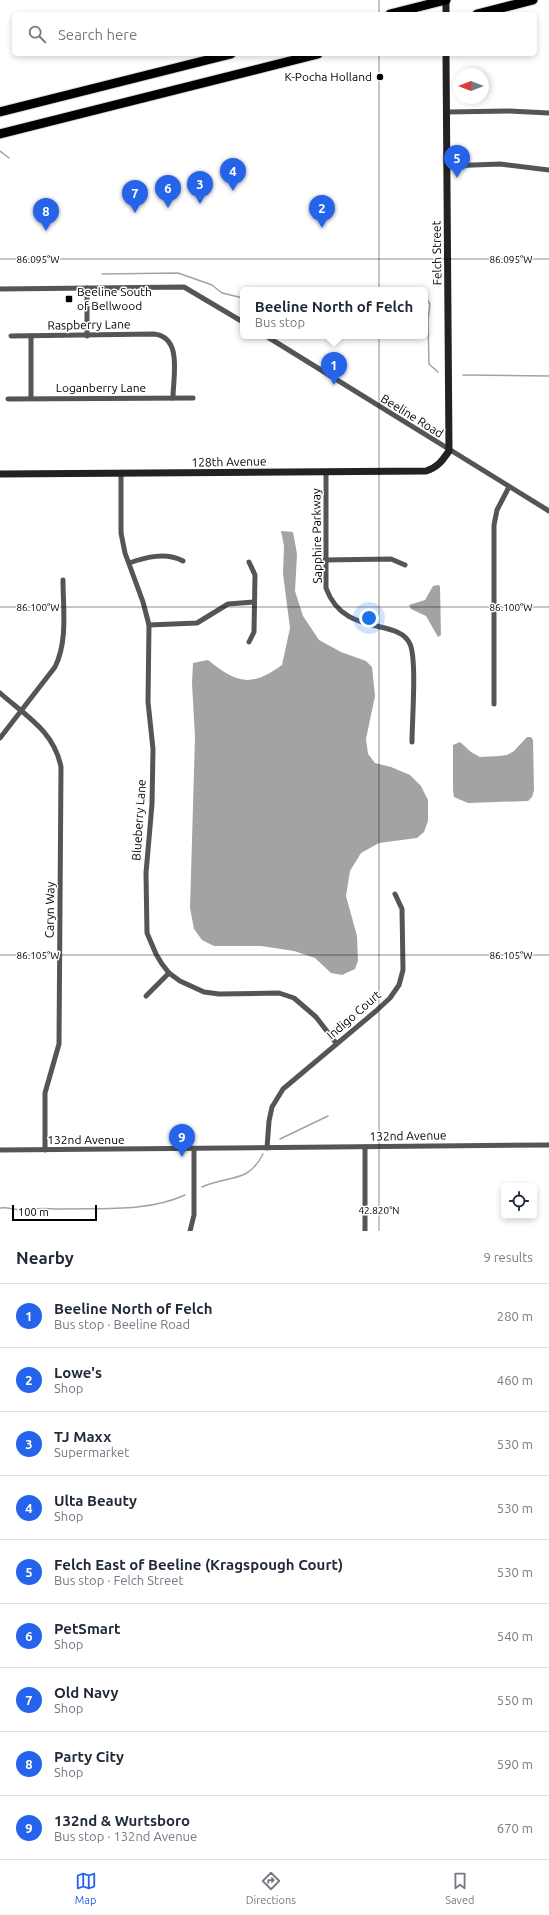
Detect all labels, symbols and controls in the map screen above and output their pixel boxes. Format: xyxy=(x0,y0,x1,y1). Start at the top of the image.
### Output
search box xyxy=(12,12,537,56)
icon: search xyxy=(26,23,48,45)
text: Search here xyxy=(58,26,137,43)
north arrow xyxy=(453,68,489,104)
place label: K-Pocha Holland xyxy=(285,70,372,83)
marker: K-Pocha Holland xyxy=(375,72,385,82)
pin: 5 xyxy=(444,145,470,178)
pin: 4 xyxy=(220,158,246,191)
pin: 3 xyxy=(187,171,213,204)
pin: 6 xyxy=(155,175,181,208)
pin: 7 xyxy=(122,180,148,213)
pin: 2 xyxy=(309,195,335,228)
pin: 8 xyxy=(33,198,59,231)
street label: Felch Street xyxy=(429,220,444,286)
text: 86.095°W xyxy=(16,254,60,265)
text: 86.095°W xyxy=(489,254,533,265)
place label: Beeline South of Bellwood xyxy=(77,285,152,312)
popup xyxy=(240,287,428,339)
marker: Beeline South of Bellwood xyxy=(64,294,74,304)
text: Beeline North of Felch xyxy=(255,298,413,315)
text: Bus stop xyxy=(255,315,305,329)
street label: Raspberry Lane xyxy=(47,317,131,332)
pin: 1 xyxy=(321,352,347,385)
street label: Loganberry Lane xyxy=(56,381,146,394)
street label: Beeline Road xyxy=(379,391,446,440)
street label: 128th Avenue xyxy=(191,454,267,469)
street label: Sapphire Parkway xyxy=(309,488,324,584)
text: 86.100°W xyxy=(16,602,60,613)
text: 86.100°W xyxy=(489,602,533,613)
your location xyxy=(359,608,379,628)
street label: Blueberry Lane xyxy=(129,779,148,861)
street label: Caryn Way xyxy=(43,881,56,938)
text: 86.105°W xyxy=(16,950,60,961)
text: 86.105°W xyxy=(489,950,533,961)
street label: Indigo Court xyxy=(324,988,383,1042)
pin: 9 xyxy=(169,1124,195,1157)
street label: 132nd Avenue xyxy=(369,1128,447,1143)
street label: 132nd Avenue xyxy=(47,1133,125,1146)
map controls xyxy=(501,1183,537,1219)
button: locate xyxy=(501,1183,537,1219)
scale bar xyxy=(12,1203,97,1222)
text: 42.820°N xyxy=(358,1205,400,1216)
text: 100 m xyxy=(18,1206,49,1218)
text: Nearby xyxy=(16,1248,74,1267)
text: 9 results xyxy=(483,1250,533,1264)
text: Beeline North of Felch xyxy=(54,1300,213,1317)
text: 1 xyxy=(25,1309,33,1323)
text: 280 m xyxy=(497,1309,533,1323)
text: Bus stop · Beeline Road xyxy=(54,1317,190,1331)
text: Lowe's xyxy=(54,1364,102,1381)
text: 2 xyxy=(25,1373,33,1387)
text: 460 m xyxy=(497,1373,533,1387)
text: Shop xyxy=(54,1381,83,1395)
text: TJ Maxx xyxy=(54,1428,111,1445)
text: 3 xyxy=(25,1437,33,1451)
text: 530 m xyxy=(497,1437,533,1451)
text: Supermarket xyxy=(54,1445,129,1459)
text: Ulta Beauty xyxy=(54,1492,137,1509)
text: 4 xyxy=(25,1501,33,1515)
text: 530 m xyxy=(497,1501,533,1515)
text: Shop xyxy=(54,1509,83,1523)
text: Felch East of Beeline (Kragspough Court) xyxy=(54,1556,343,1573)
text: 5 xyxy=(25,1565,33,1579)
text: 530 m xyxy=(497,1565,533,1579)
text: Bus stop · Felch Street xyxy=(54,1573,184,1587)
text: PetSmart xyxy=(54,1620,121,1637)
text: 6 xyxy=(25,1629,33,1643)
text: 540 m xyxy=(497,1629,533,1643)
text: Shop xyxy=(54,1637,83,1651)
text: Old Navy xyxy=(54,1684,118,1701)
text: 7 xyxy=(25,1693,33,1707)
text: 550 m xyxy=(497,1693,533,1707)
text: Shop xyxy=(54,1701,83,1715)
text: Party City xyxy=(54,1748,124,1765)
text: 8 xyxy=(25,1757,33,1771)
text: 590 m xyxy=(497,1757,533,1771)
text: Shop xyxy=(54,1765,83,1779)
text: 132nd & Wurtsboro xyxy=(54,1812,190,1829)
text: 9 xyxy=(25,1821,33,1835)
text: 670 m xyxy=(497,1821,533,1835)
text: Bus stop · 132nd Avenue xyxy=(54,1829,197,1843)
tab: Map xyxy=(75,1870,97,1906)
tab: Directions xyxy=(246,1870,296,1906)
tab: Saved xyxy=(445,1870,474,1906)

